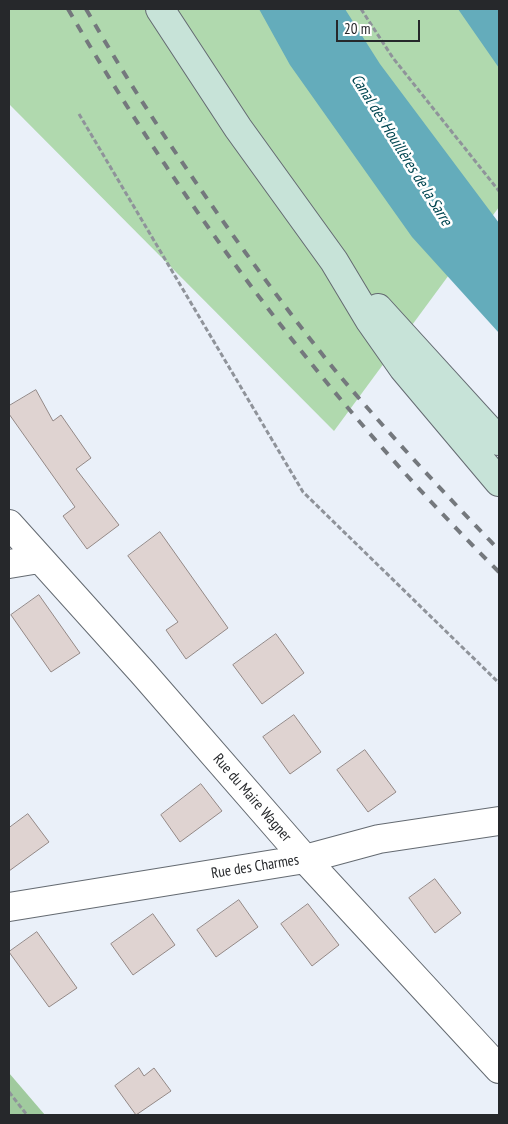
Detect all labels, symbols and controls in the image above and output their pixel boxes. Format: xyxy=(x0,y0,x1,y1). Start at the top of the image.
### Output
scale bar xyxy=(338,10,422,42)
text: 20 m xyxy=(344,19,370,38)
water label: Canal des Houillères de la Sarre xyxy=(346,71,456,229)
street label: Rue du Maire Wagner xyxy=(209,750,295,846)
street label: Rue des Charmes xyxy=(210,851,300,883)

